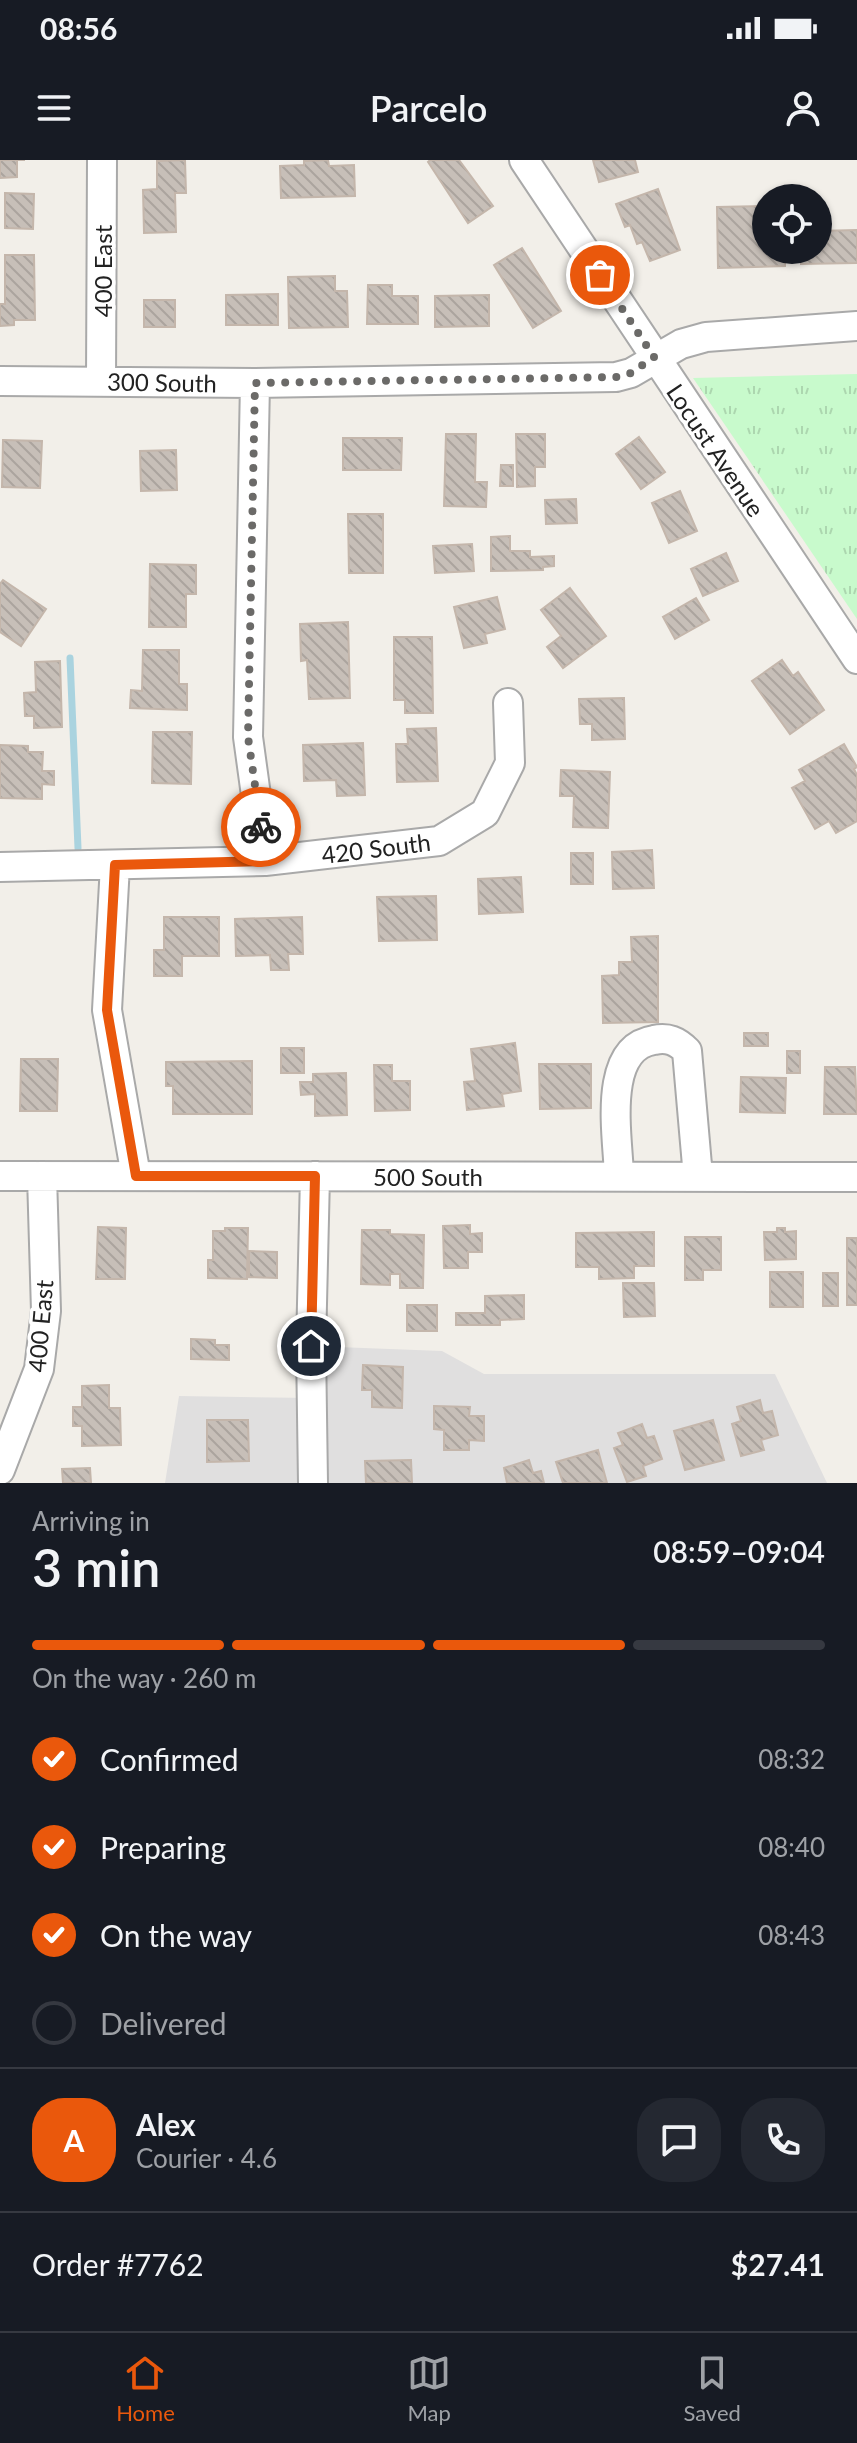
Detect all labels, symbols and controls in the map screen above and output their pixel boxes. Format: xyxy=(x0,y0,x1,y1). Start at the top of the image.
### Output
text: 08:56 xyxy=(40,10,117,46)
icon: menu xyxy=(32,86,76,130)
text: Parcelo xyxy=(370,86,487,130)
icon: person xyxy=(781,86,825,130)
map controls xyxy=(752,184,832,264)
button: locate xyxy=(752,184,832,264)
street label: 400 East xyxy=(88,224,117,317)
pin xyxy=(566,241,634,309)
icon: bag xyxy=(578,253,622,297)
street label: 300 South xyxy=(107,367,217,397)
street label: Locust Avenue xyxy=(661,378,771,522)
courier xyxy=(221,787,301,867)
icon: bike xyxy=(239,805,283,849)
street label: 420 South xyxy=(320,827,432,869)
street label: 500 South xyxy=(373,1162,483,1191)
street label: 400 East xyxy=(22,1278,59,1373)
pin xyxy=(277,1312,345,1380)
icon: home xyxy=(289,1324,333,1368)
text: Arriving in xyxy=(32,1505,150,1537)
text: 08:59–09:04 xyxy=(653,1533,825,1569)
text: 3 min xyxy=(32,1536,160,1598)
text: On the way · 260 m xyxy=(32,1662,256,1694)
icon: check xyxy=(32,1737,76,1781)
text: Confirmed xyxy=(100,1741,239,1777)
text: 08:32 xyxy=(758,1743,825,1775)
icon: check xyxy=(32,1825,76,1869)
text: Preparing xyxy=(100,1829,226,1865)
text: 08:40 xyxy=(758,1831,825,1863)
icon: check xyxy=(32,1913,76,1957)
text: On the way xyxy=(100,1917,252,1953)
text: 08:43 xyxy=(758,1919,825,1951)
text: Delivered xyxy=(100,2005,227,2041)
button: chat xyxy=(637,2098,721,2182)
button: phone xyxy=(741,2098,825,2182)
text: Alex xyxy=(136,2106,196,2142)
text: A xyxy=(64,2122,84,2158)
text: Courier · 4.6 xyxy=(136,2142,277,2174)
text: Order #7762 xyxy=(32,2246,204,2282)
text: $27.41 xyxy=(731,2246,825,2282)
tab: Home xyxy=(116,2351,175,2426)
tab: Map xyxy=(407,2351,451,2426)
tab: Saved xyxy=(683,2351,741,2426)

